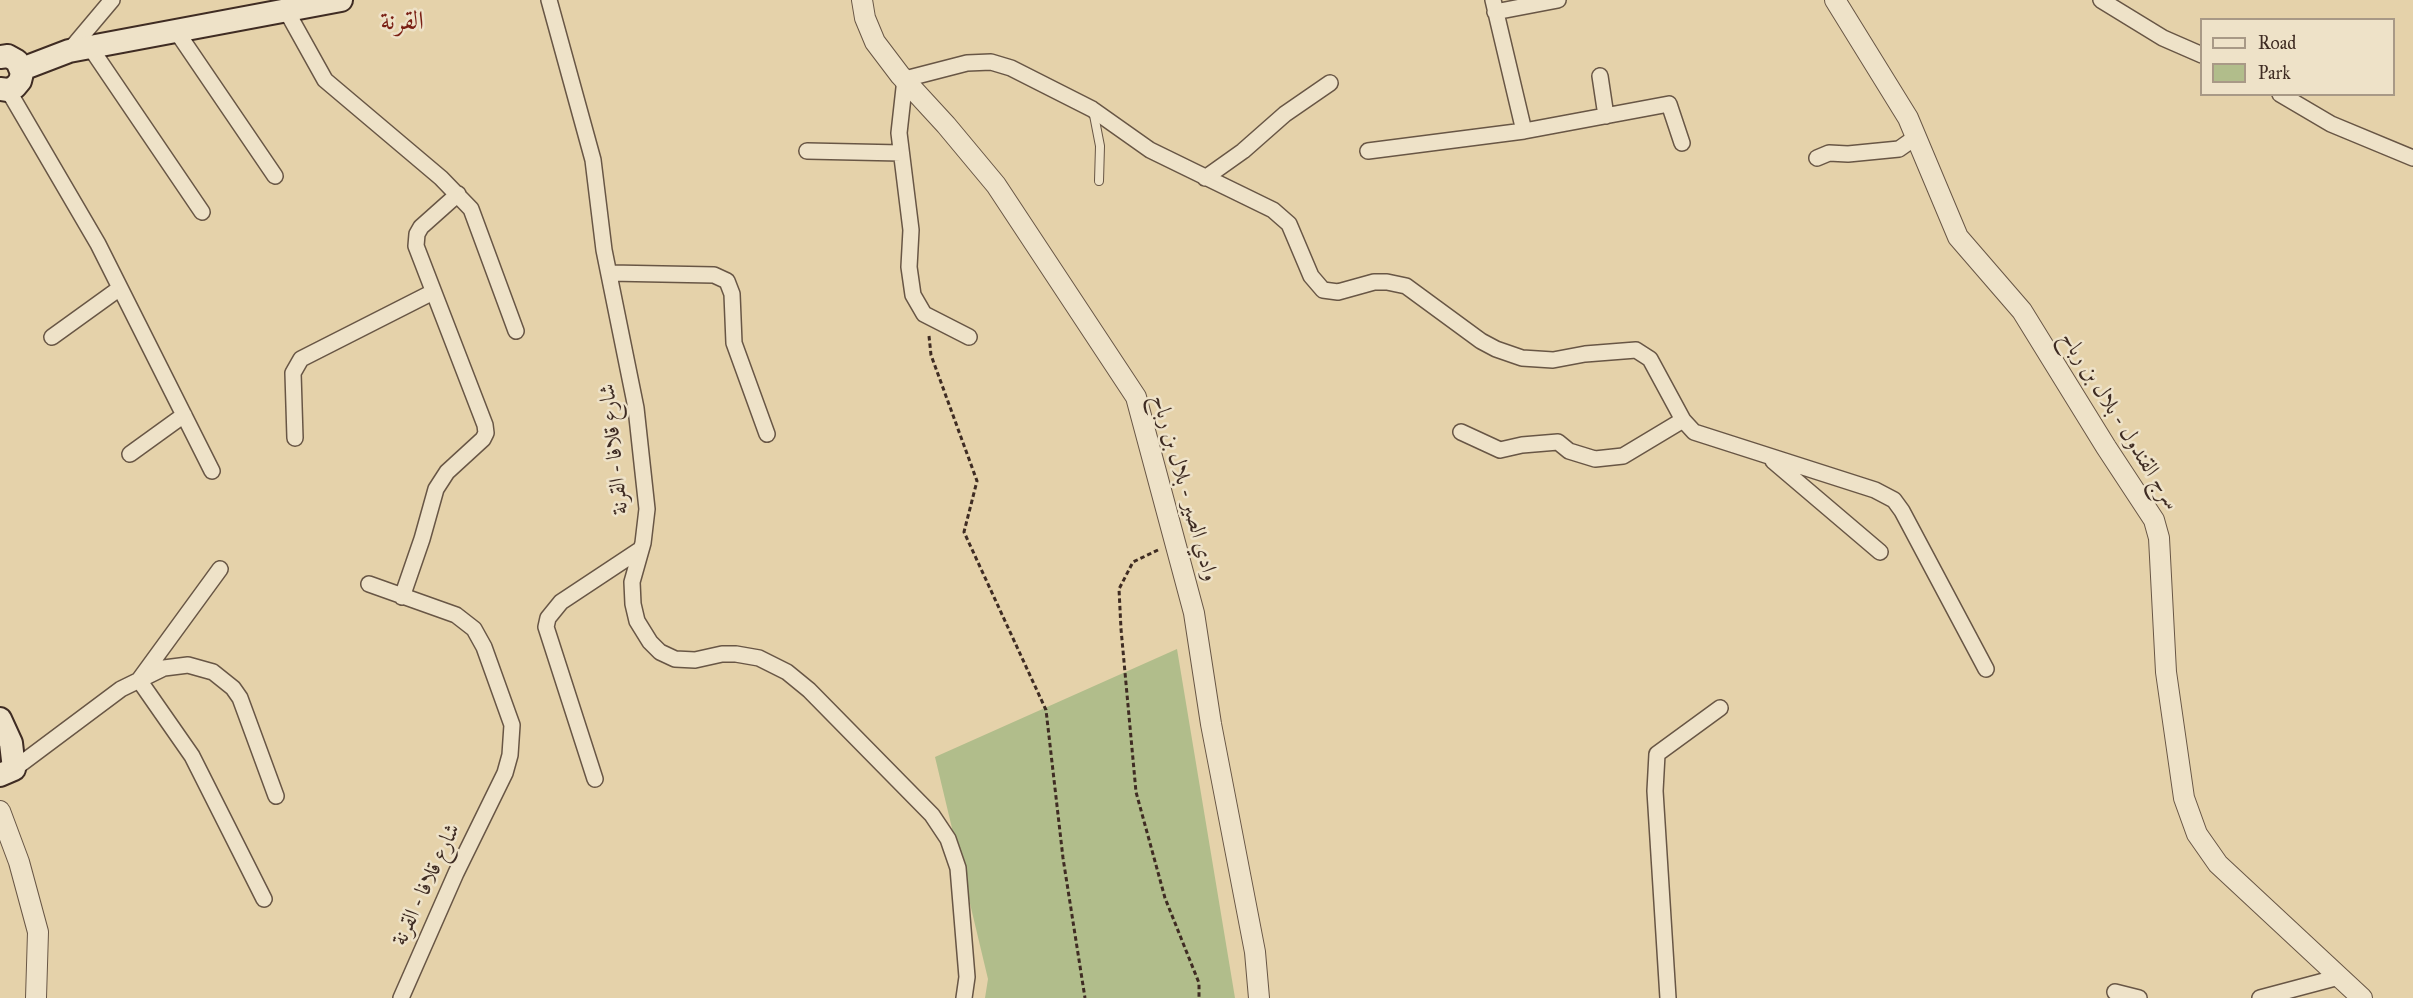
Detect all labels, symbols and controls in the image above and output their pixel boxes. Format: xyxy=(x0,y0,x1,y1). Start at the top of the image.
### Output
district label: القرنة xyxy=(380,7,424,39)
legend xyxy=(2200,18,2395,96)
text: Road xyxy=(2258,32,2296,54)
text: Park xyxy=(2258,62,2291,84)
street label: سرج القندول - بلال بن رباح xyxy=(2053,327,2185,515)
street label: شارع قلافا - القرنة xyxy=(595,382,635,516)
street label: وادي الصير - بلال بن رباح xyxy=(1145,392,1223,584)
street label: شارع قلافا - القرنة xyxy=(387,820,467,950)

